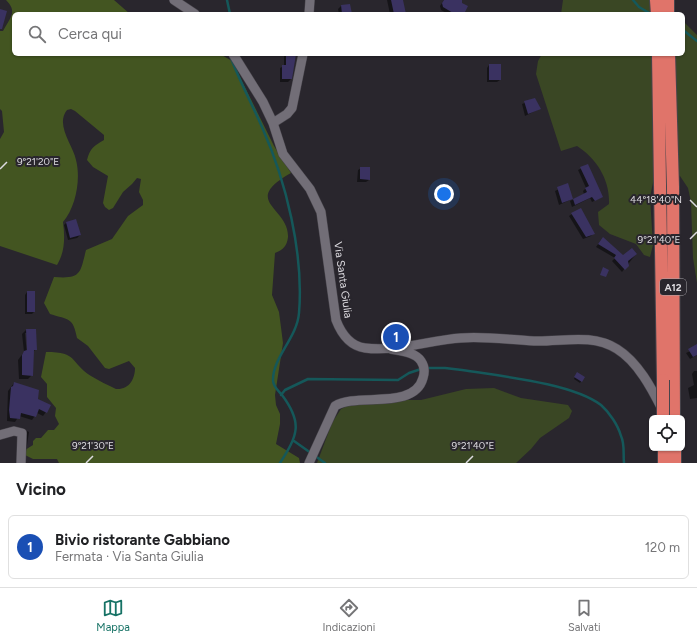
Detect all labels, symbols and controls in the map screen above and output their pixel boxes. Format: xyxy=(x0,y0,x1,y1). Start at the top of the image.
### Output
search box xyxy=(12,12,685,56)
icon: search xyxy=(26,23,48,45)
text: Cerca qui xyxy=(58,25,122,43)
text: 9°21'20"E xyxy=(17,155,59,168)
your location xyxy=(434,184,454,204)
text: 44°18'40"N xyxy=(630,193,682,206)
text: 9°21'40"E xyxy=(638,233,680,246)
street label: Via Santa Giulia xyxy=(331,241,355,319)
road number: A12 xyxy=(660,279,686,295)
pin: 1 xyxy=(383,322,409,352)
map controls xyxy=(649,415,685,451)
button: locate xyxy=(649,415,685,451)
text: 9°21'30"E xyxy=(72,439,114,452)
text: 9°21'40"E xyxy=(452,439,494,452)
text: Vicino xyxy=(16,479,66,499)
text: Bivio ristorante Gabbiano xyxy=(55,531,230,549)
text: 1 xyxy=(27,540,33,555)
text: 120 m xyxy=(645,540,680,555)
text: Fermata · Via Santa Giulia xyxy=(55,549,204,564)
tab: Mappa xyxy=(96,597,130,634)
tab: Indicazioni xyxy=(323,597,375,634)
tab: Salvati xyxy=(568,597,601,634)

